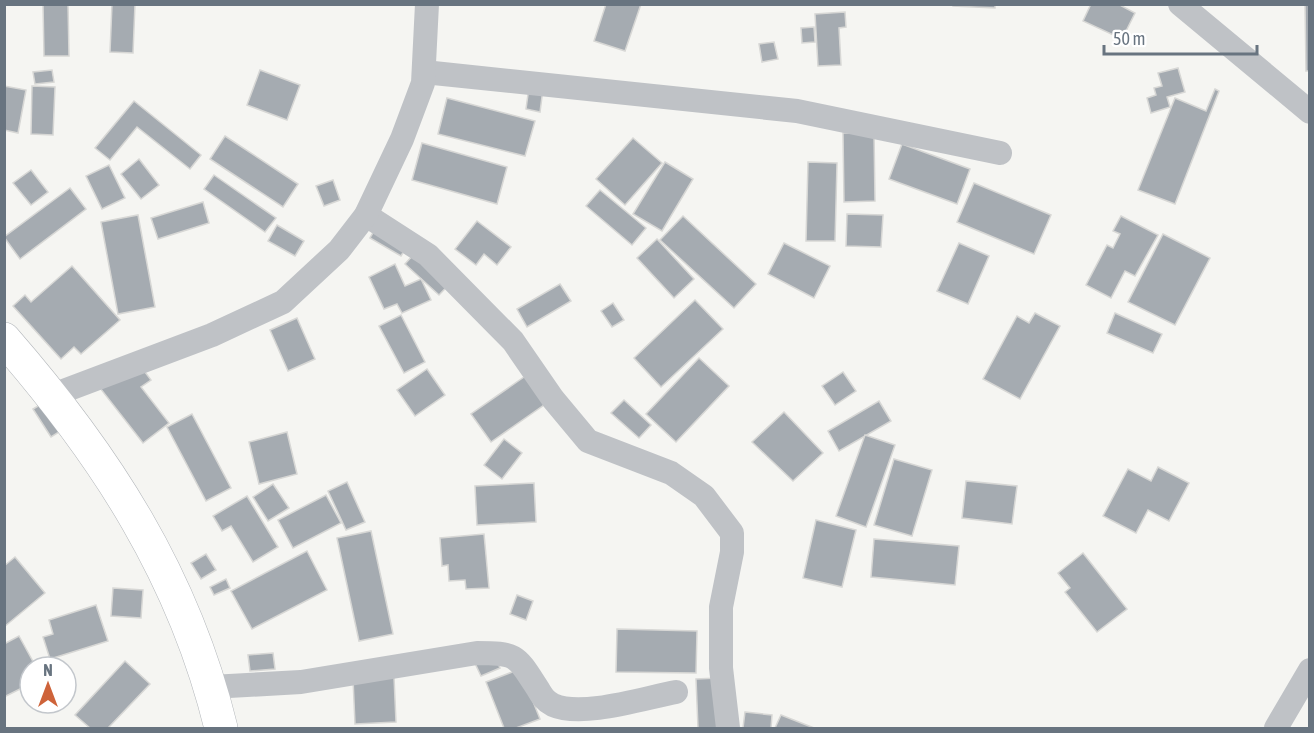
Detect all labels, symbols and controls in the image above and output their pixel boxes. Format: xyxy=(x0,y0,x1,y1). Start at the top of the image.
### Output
scale bar xyxy=(1104,18,1257,56)
text: 50 m xyxy=(1113,28,1145,49)
north arrow xyxy=(18,655,78,715)
text: N xyxy=(43,661,53,679)

